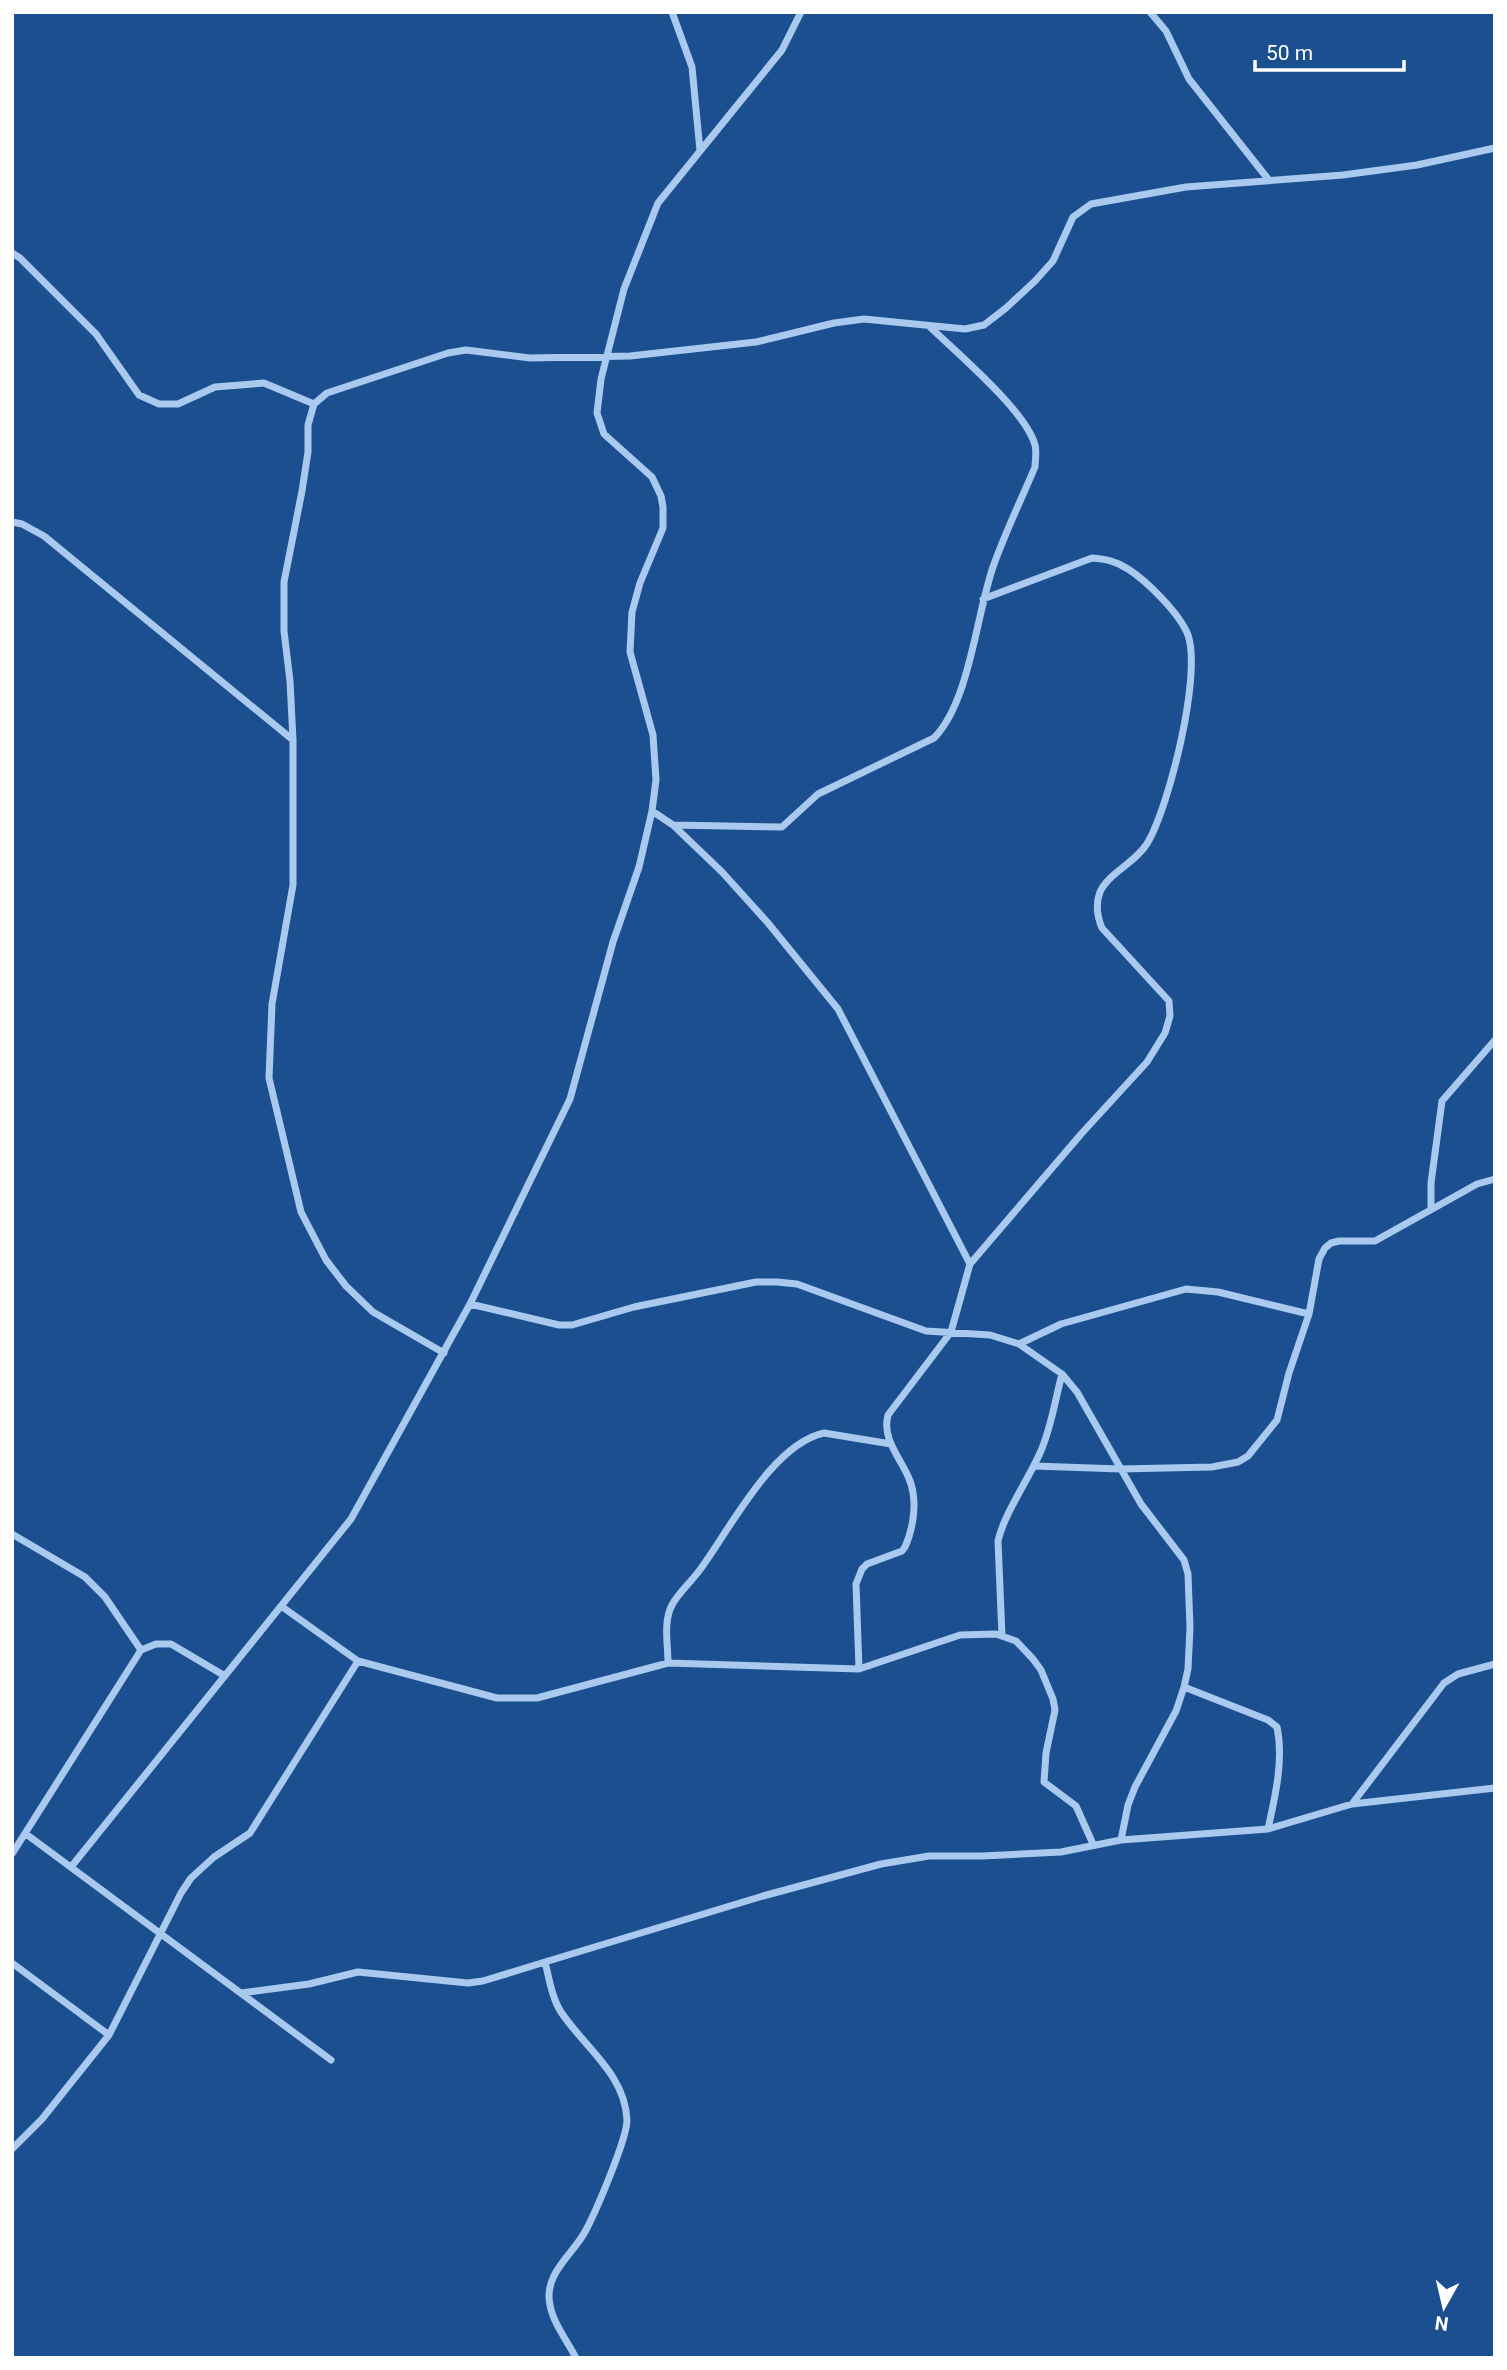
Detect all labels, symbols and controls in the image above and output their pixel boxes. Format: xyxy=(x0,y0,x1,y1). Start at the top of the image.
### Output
scale bar xyxy=(1255,28,1404,72)
text: 50 m xyxy=(1266,41,1313,65)
north arrow xyxy=(1409,2272,1479,2342)
text: N xyxy=(1433,2311,1450,2336)

